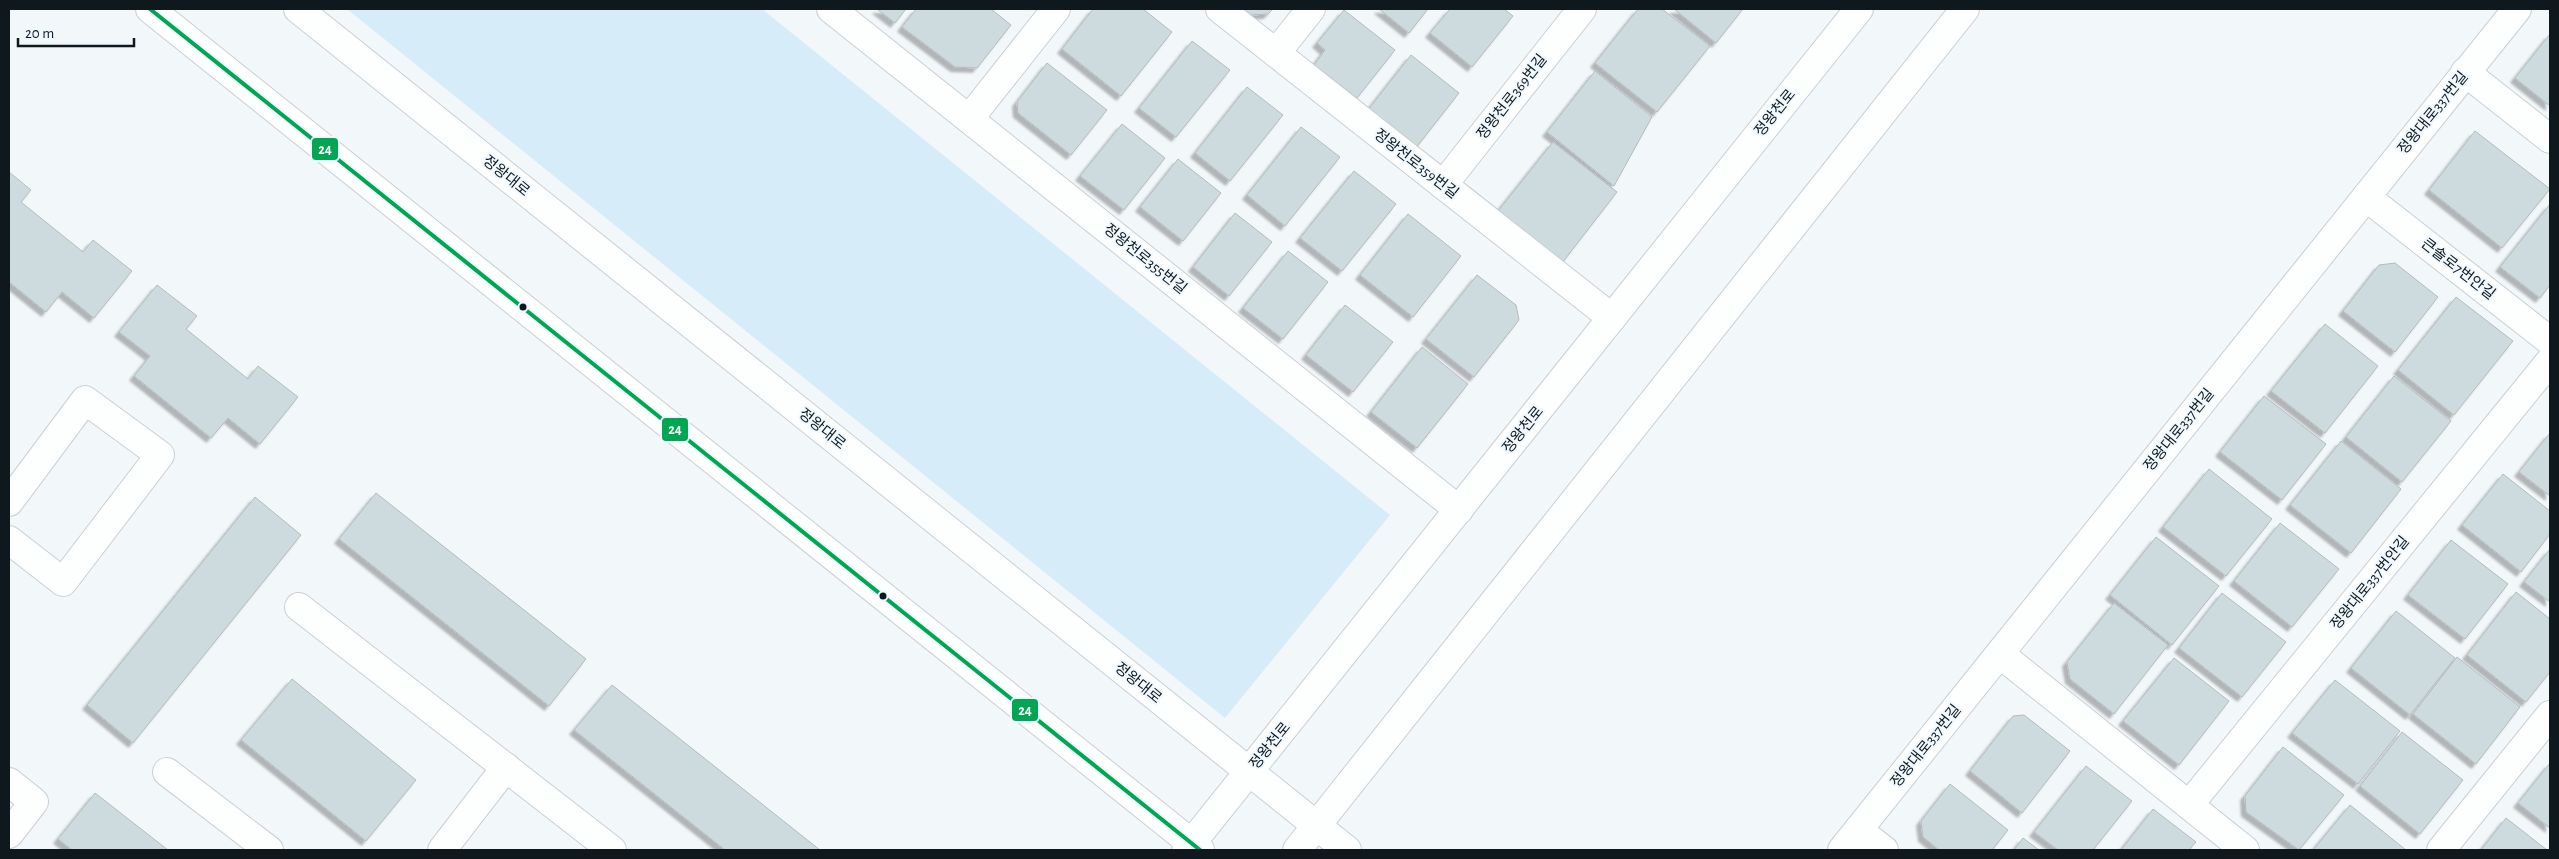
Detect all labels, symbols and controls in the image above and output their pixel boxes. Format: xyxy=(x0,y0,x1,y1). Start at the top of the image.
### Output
scale bar xyxy=(18,15,134,47)
text: 20 m xyxy=(25,26,54,41)
street label: 정왕천로369번길 xyxy=(1473,51,1550,142)
street label: 정왕대로337번길 xyxy=(2394,68,2471,157)
street label: 정왕천로 xyxy=(1750,86,1798,139)
street label: 정왕천로359번길 xyxy=(1371,125,1462,201)
line badge: 24 xyxy=(311,137,339,161)
text: 24 xyxy=(318,143,332,157)
street label: 정왕대로 xyxy=(480,152,533,199)
street label: 정왕천로355번길 xyxy=(1101,220,1190,297)
street label: 큰솔로7번안길 xyxy=(2418,235,2498,302)
unlabelled marker xyxy=(518,302,528,312)
street label: 정왕대로337번길 xyxy=(2140,385,2217,474)
street label: 정왕천로 xyxy=(1498,403,1546,456)
street label: 정왕대로 xyxy=(796,405,849,452)
line badge: 24 xyxy=(661,417,689,442)
text: 24 xyxy=(668,423,682,437)
street label: 정왕대로337번안길 xyxy=(2327,533,2412,632)
unlabelled marker xyxy=(878,591,888,601)
street label: 정왕대로 xyxy=(1112,659,1165,706)
line badge: 24 xyxy=(1011,698,1039,722)
street label: 정왕대로337번길 xyxy=(1887,701,1964,790)
text: 24 xyxy=(1018,704,1032,718)
street label: 정왕천로 xyxy=(1245,719,1293,772)

